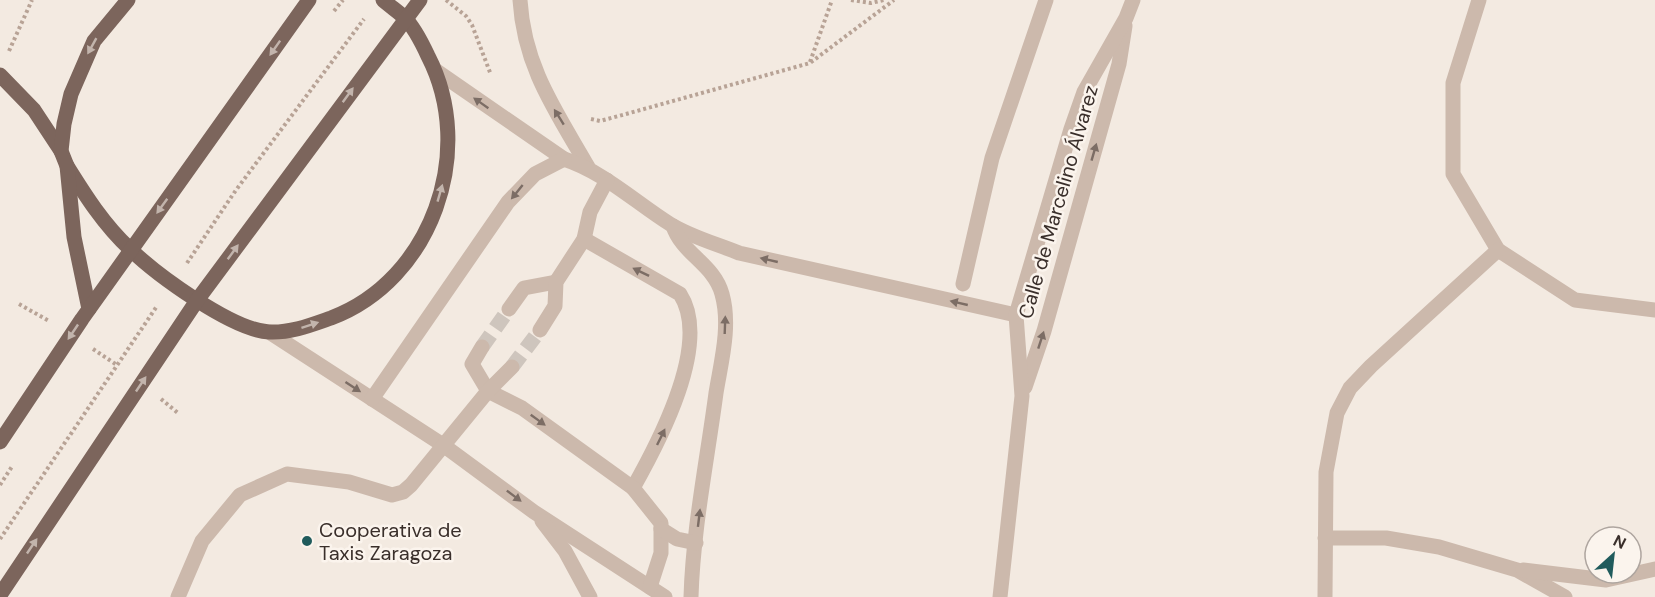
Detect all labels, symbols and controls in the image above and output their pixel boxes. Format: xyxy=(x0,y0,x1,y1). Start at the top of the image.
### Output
one-way arrow xyxy=(87,37,97,54)
one-way arrow xyxy=(269,39,281,55)
street label: Calle de Marcelino Álvarez xyxy=(1012,82,1104,322)
one-way arrow xyxy=(342,88,354,103)
one-way arrow xyxy=(473,97,489,109)
one-way arrow xyxy=(553,109,564,125)
one-way arrow xyxy=(1089,143,1099,161)
one-way arrow xyxy=(436,184,445,202)
one-way arrow xyxy=(510,184,523,200)
one-way arrow xyxy=(156,198,168,214)
one-way arrow xyxy=(226,245,238,260)
one-way arrow xyxy=(760,255,778,265)
one-way arrow xyxy=(633,267,650,276)
one-way arrow xyxy=(950,297,969,307)
one-way arrow xyxy=(720,315,729,334)
one-way arrow xyxy=(301,320,319,329)
one-way arrow xyxy=(68,324,79,340)
one-way arrow xyxy=(1036,331,1046,349)
one-way arrow xyxy=(135,376,146,392)
one-way arrow xyxy=(345,381,361,392)
one-way arrow xyxy=(530,414,546,426)
one-way arrow xyxy=(656,428,665,445)
one-way arrow xyxy=(507,490,522,502)
one-way arrow xyxy=(694,508,703,527)
place label: Cooperativa de Taxis Zaragoza xyxy=(319,517,462,566)
north arrow xyxy=(1583,525,1643,585)
text: N xyxy=(1610,530,1630,554)
marker: Cooperativa de Taxis Zaragoza xyxy=(300,534,314,548)
one-way arrow xyxy=(27,538,38,555)

